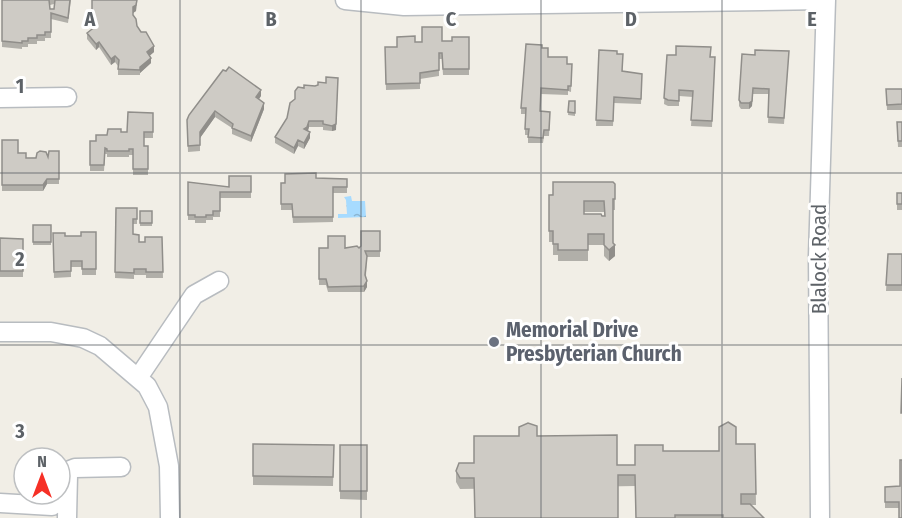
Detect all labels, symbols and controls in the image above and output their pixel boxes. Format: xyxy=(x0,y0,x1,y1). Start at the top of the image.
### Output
text: A xyxy=(84,7,97,31)
text: B xyxy=(265,7,277,31)
text: C xyxy=(446,7,457,31)
text: D xyxy=(625,7,637,31)
text: E xyxy=(807,7,817,31)
text: 1 xyxy=(16,74,24,98)
street label: Blalock Road xyxy=(806,204,832,314)
text: 2 xyxy=(14,247,25,271)
place label: Memorial Drive Presbyterian Church xyxy=(506,317,682,367)
marker: Memorial Drive Presbyterian Church xyxy=(487,335,501,349)
text: 3 xyxy=(14,419,25,443)
north arrow xyxy=(12,446,72,506)
text: N xyxy=(37,452,47,471)

